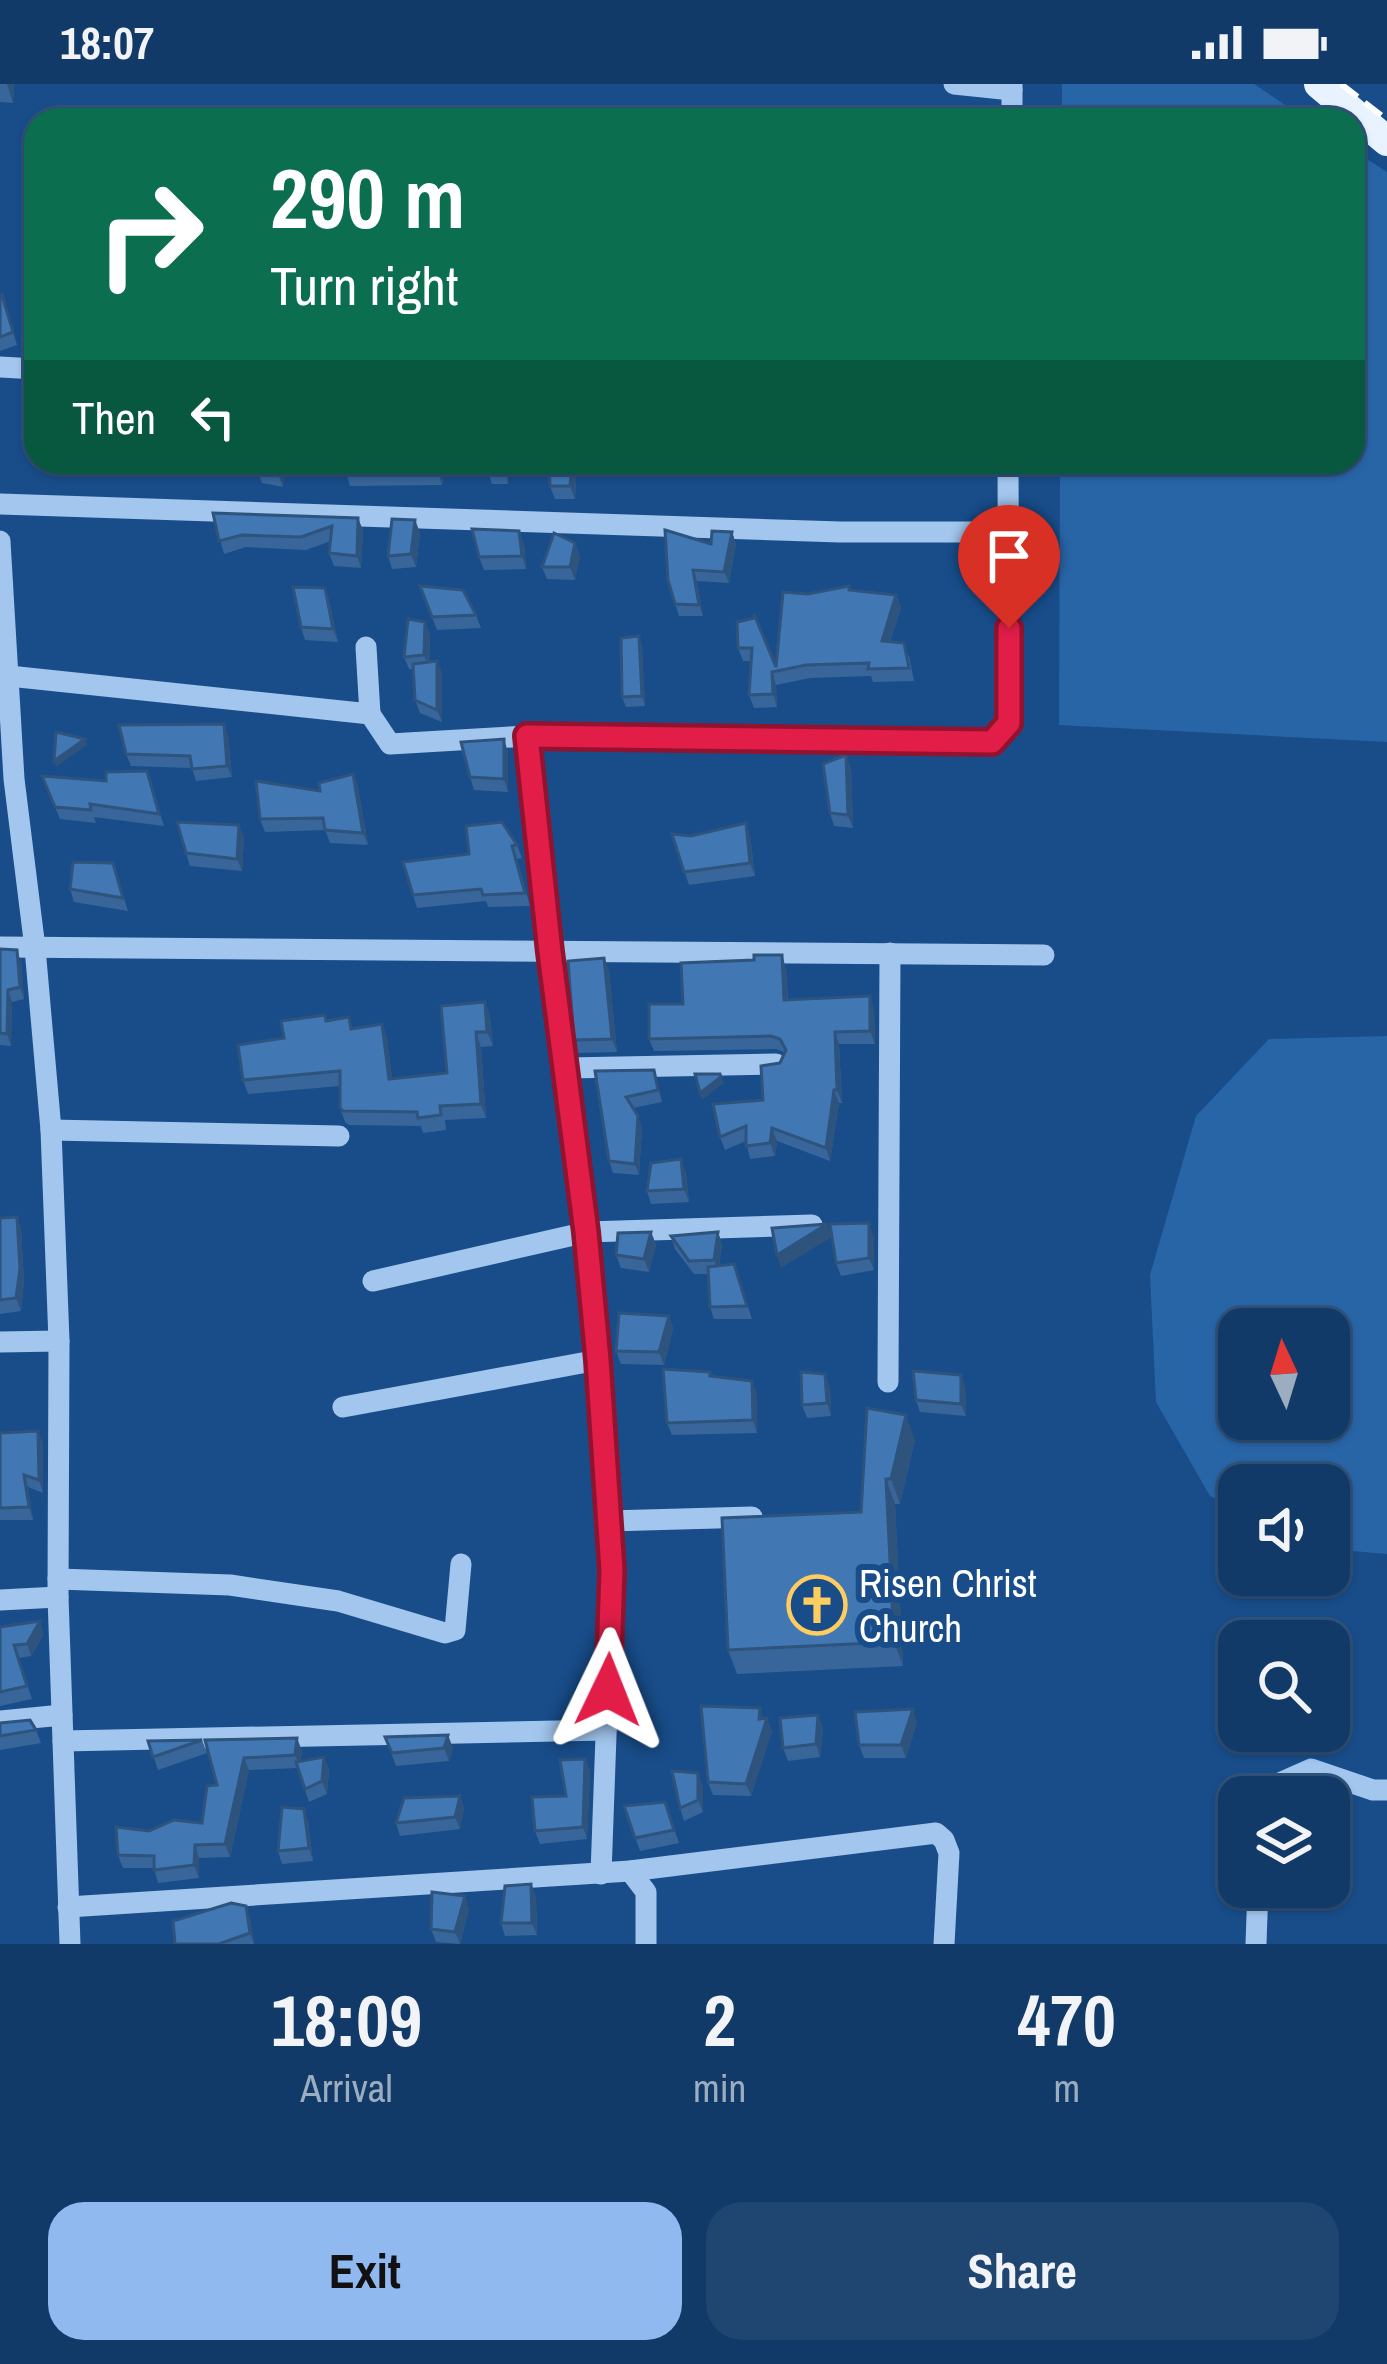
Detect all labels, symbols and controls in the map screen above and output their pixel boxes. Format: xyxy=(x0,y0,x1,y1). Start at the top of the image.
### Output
text: 18:07 xyxy=(60,12,154,73)
text: 290 m xyxy=(270,141,465,254)
icon: right xyxy=(72,156,228,312)
text: Turn right xyxy=(270,249,458,322)
icon: left xyxy=(180,384,246,450)
text: Then xyxy=(72,387,156,448)
pin xyxy=(958,505,1060,628)
icon: arrive xyxy=(976,523,1042,589)
north arrow xyxy=(1218,1308,1350,1440)
map controls xyxy=(1218,1308,1350,1908)
button: sound xyxy=(1218,1464,1350,1596)
place label: Risen Christ Church xyxy=(859,1557,1037,1654)
church icon: Risen Christ Church xyxy=(786,1574,848,1636)
button: search xyxy=(1218,1620,1350,1752)
position arrow xyxy=(545,1627,671,1753)
button: layers xyxy=(1218,1776,1350,1908)
text: 18:09 xyxy=(271,1971,422,2068)
text: 2 xyxy=(703,1971,736,2068)
text: 470 xyxy=(1017,1971,1116,2068)
text: Arrival xyxy=(300,2062,393,2114)
text: min xyxy=(693,2062,746,2114)
text: m xyxy=(1053,2062,1080,2114)
button: Exit xyxy=(48,2202,682,2340)
button: Share xyxy=(706,2202,1339,2340)

